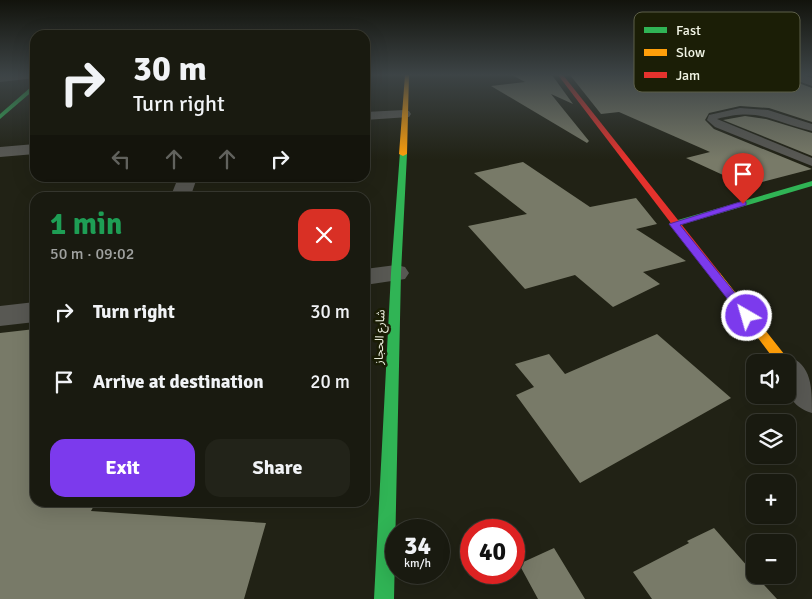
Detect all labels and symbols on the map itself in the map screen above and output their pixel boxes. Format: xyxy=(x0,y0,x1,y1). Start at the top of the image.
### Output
legend xyxy=(634,12,800,92)
text: Fast xyxy=(676,22,701,39)
text: Slow xyxy=(676,44,705,61)
text: Jam xyxy=(676,67,700,84)
pin xyxy=(722,153,764,204)
position arrow xyxy=(720,289,772,341)
street label: شارع الحجاز xyxy=(372,309,389,366)
speed limit sign: 40 xyxy=(460,519,525,584)

